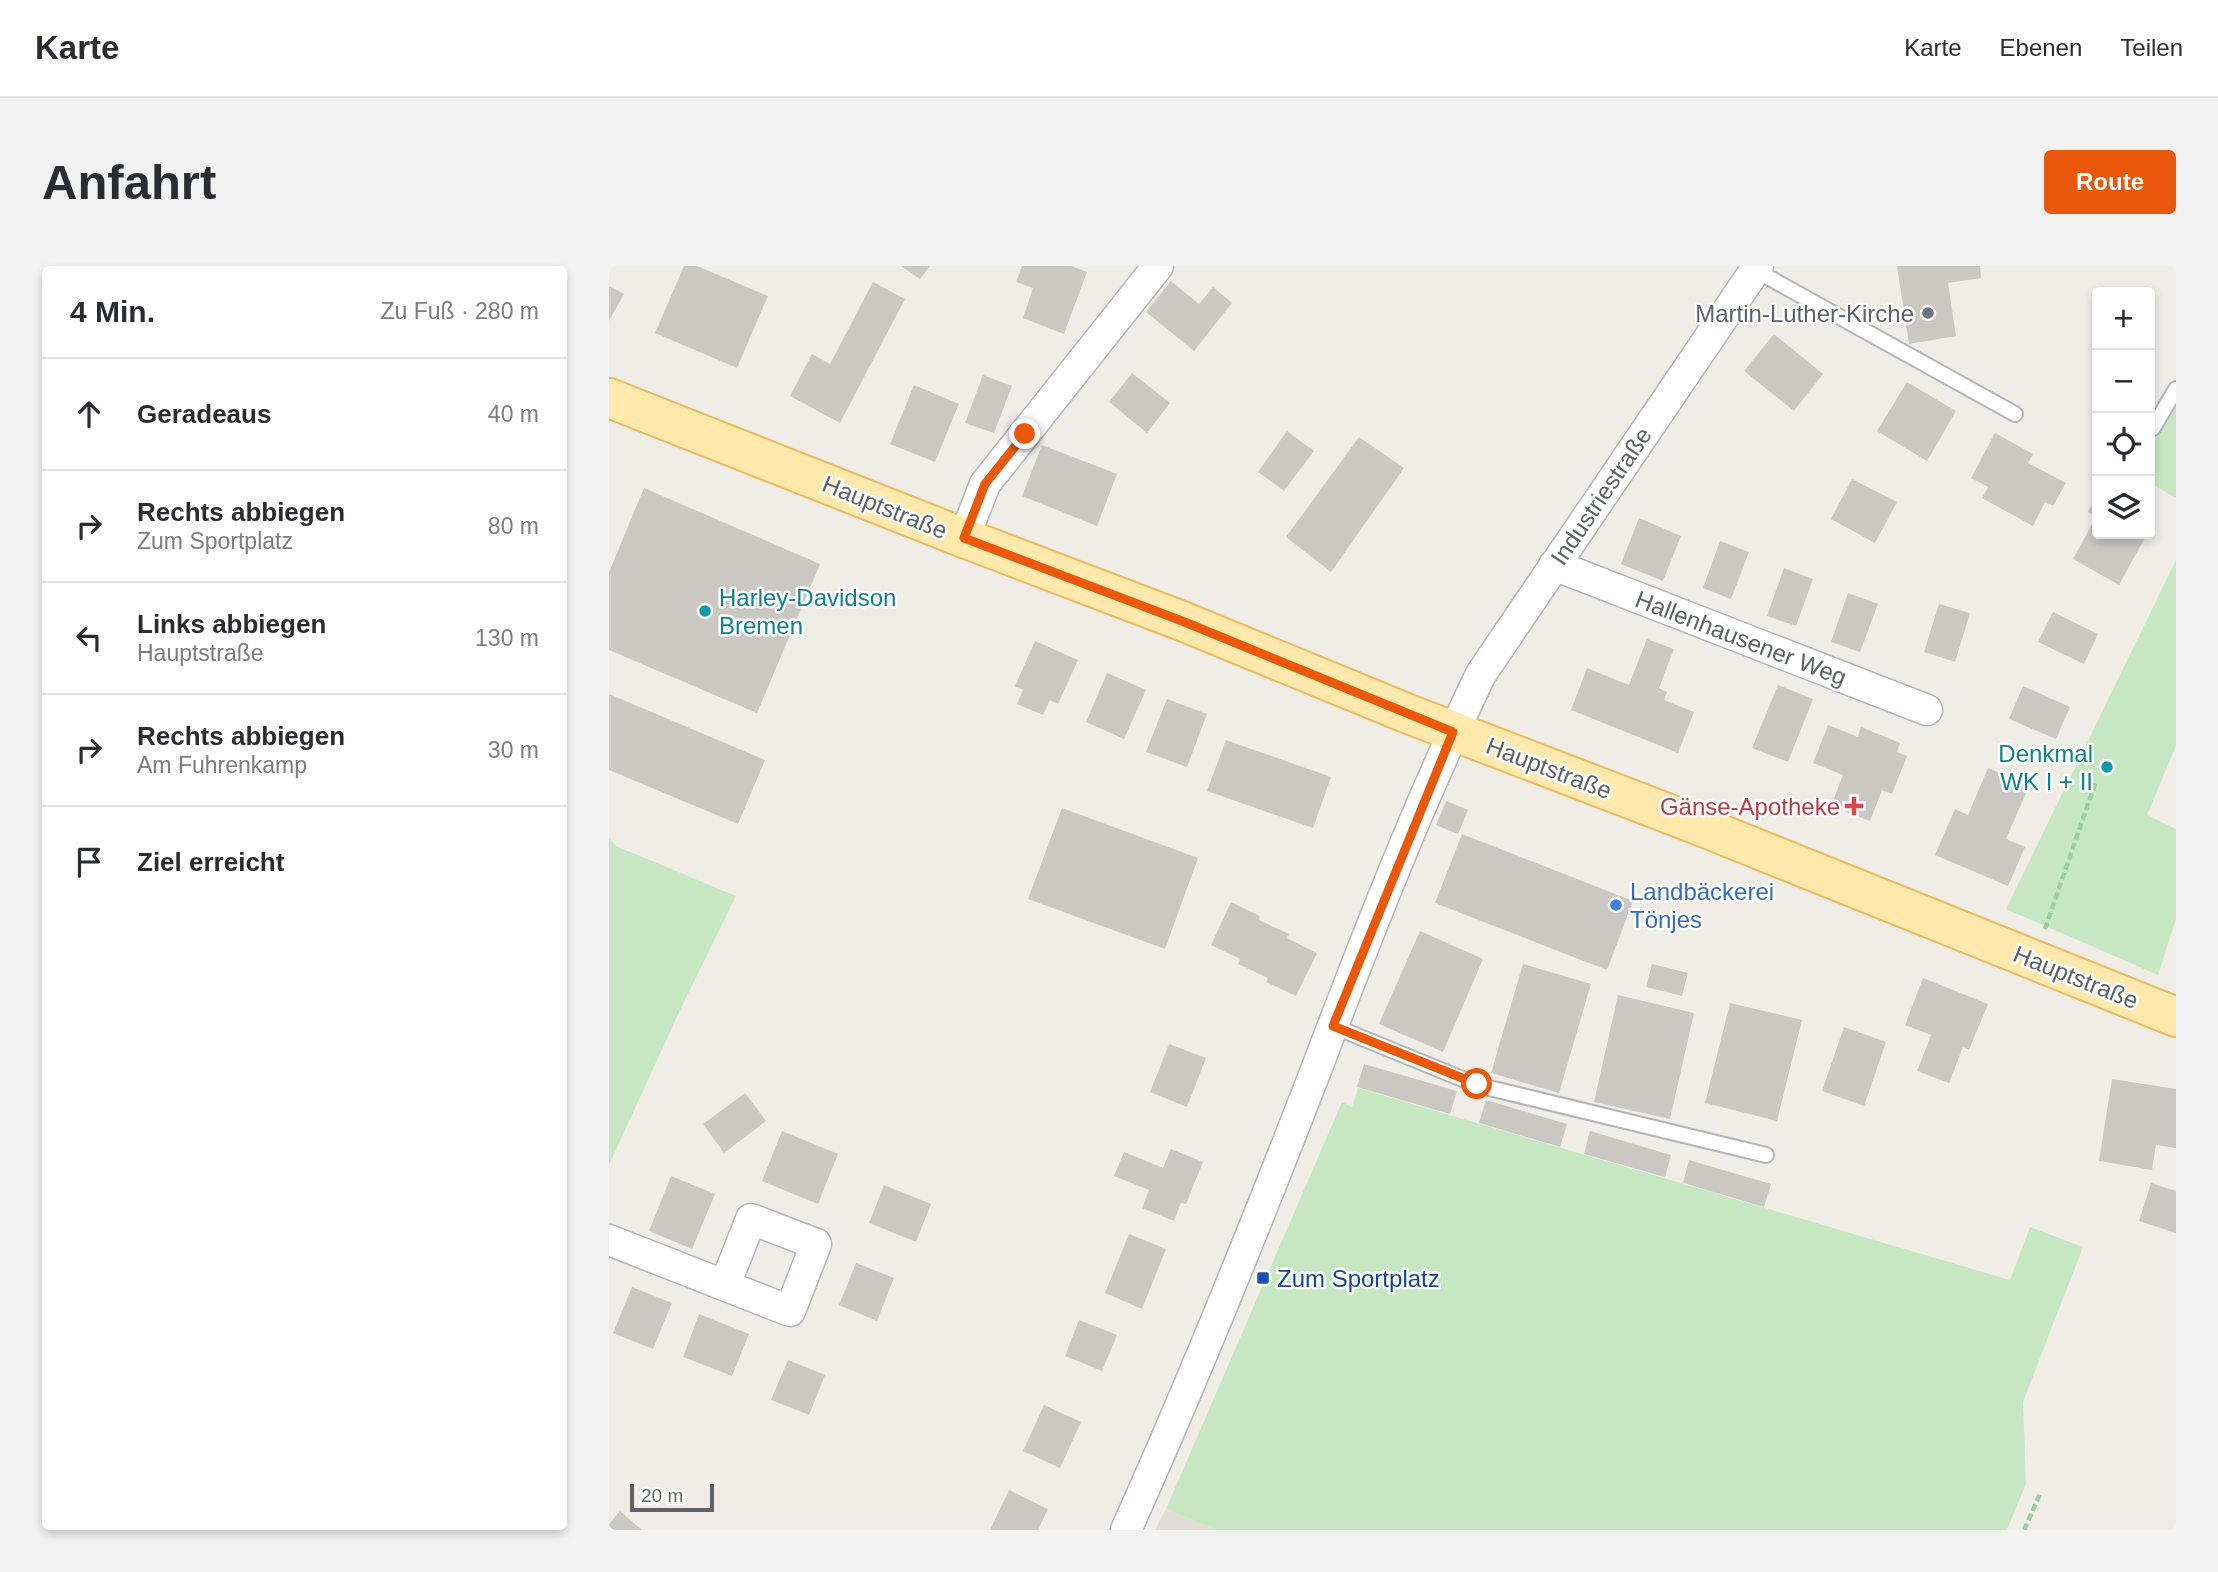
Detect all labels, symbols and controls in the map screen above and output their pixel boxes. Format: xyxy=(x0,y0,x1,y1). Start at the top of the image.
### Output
text: Karte xyxy=(35,29,119,66)
text: Karte xyxy=(1904,34,1962,61)
text: Ebenen xyxy=(2000,34,2082,61)
text: Teilen xyxy=(2120,34,2183,61)
button: Route xyxy=(2044,150,2176,214)
text: Anfahrt xyxy=(42,155,216,209)
map controls xyxy=(2092,287,2155,539)
button: + xyxy=(2092,287,2155,350)
text: 4 Min. xyxy=(70,295,155,328)
text: Zu Fuß · 280 m xyxy=(381,298,539,324)
place label: Martin-Luther-Kirche xyxy=(1695,300,1914,327)
marker: Martin-Luther-Kirche xyxy=(1920,305,1936,321)
button: − xyxy=(2092,350,2155,413)
icon: ahead xyxy=(70,395,108,433)
text: Geradeaus xyxy=(137,399,271,429)
text: 40 m xyxy=(488,401,539,427)
button: locate xyxy=(2092,413,2155,476)
route end xyxy=(1009,418,1040,449)
street label: Industriestraße xyxy=(1545,422,1657,570)
street label: Hauptstraße xyxy=(819,470,951,544)
button: layers xyxy=(2092,476,2155,539)
text: Rechts abbiegen xyxy=(137,497,345,527)
icon: right xyxy=(70,507,108,545)
text: 80 m xyxy=(488,513,539,539)
text: Zum Sportplatz xyxy=(137,528,293,554)
place label: Harley-Davidson Bremen xyxy=(719,584,896,639)
street label: Hallenhausener Weg xyxy=(1632,585,1850,691)
marker: Harley-Davidson Bremen xyxy=(697,603,713,619)
text: Links abbiegen xyxy=(137,609,326,639)
icon: left xyxy=(70,619,108,657)
text: 130 m xyxy=(475,625,539,651)
text: Hauptstraße xyxy=(137,640,264,666)
text: Rechts abbiegen xyxy=(137,721,345,751)
icon: right xyxy=(70,731,108,769)
street label: Hauptstraße xyxy=(1483,732,1615,804)
text: 30 m xyxy=(488,737,539,763)
place label: Denkmal WK I + II xyxy=(1998,740,2093,795)
text: Am Fuhrenkamp xyxy=(137,752,307,778)
marker: Denkmal WK I + II xyxy=(2099,759,2115,775)
place label: Gänse-Apotheke xyxy=(1660,793,1840,820)
marker: Gänse-Apotheke xyxy=(1846,798,1862,814)
icon: arrive xyxy=(70,843,108,881)
text: Ziel erreicht xyxy=(137,847,284,877)
place label: Landbäckerei Tönjes xyxy=(1630,878,1774,933)
marker: Landbäckerei Tönjes xyxy=(1608,897,1624,913)
street label: Hauptstraße xyxy=(2010,940,2142,1014)
route start xyxy=(1461,1068,1492,1099)
place label: Zum Sportplatz xyxy=(1277,1265,1440,1292)
marker: Zum Sportplatz xyxy=(1255,1270,1271,1286)
scale bar xyxy=(630,1481,714,1513)
text: 20 m xyxy=(641,1485,683,1506)

